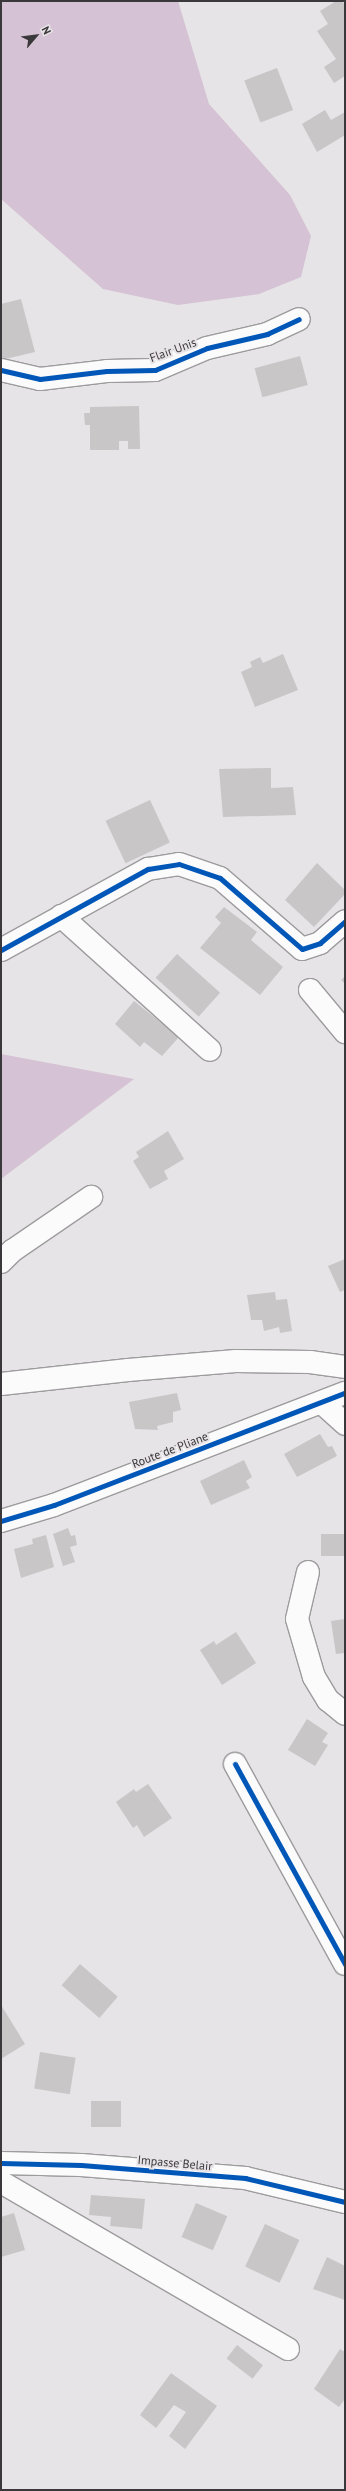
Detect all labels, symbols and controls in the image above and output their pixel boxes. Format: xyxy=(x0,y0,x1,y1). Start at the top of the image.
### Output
north arrow xyxy=(16,16,56,56)
text: N xyxy=(39,24,54,37)
street label: Flair Unis xyxy=(148,335,198,365)
street label: Route de Pliane xyxy=(130,1429,210,1471)
street label: Impasse Belair xyxy=(137,2153,213,2173)

